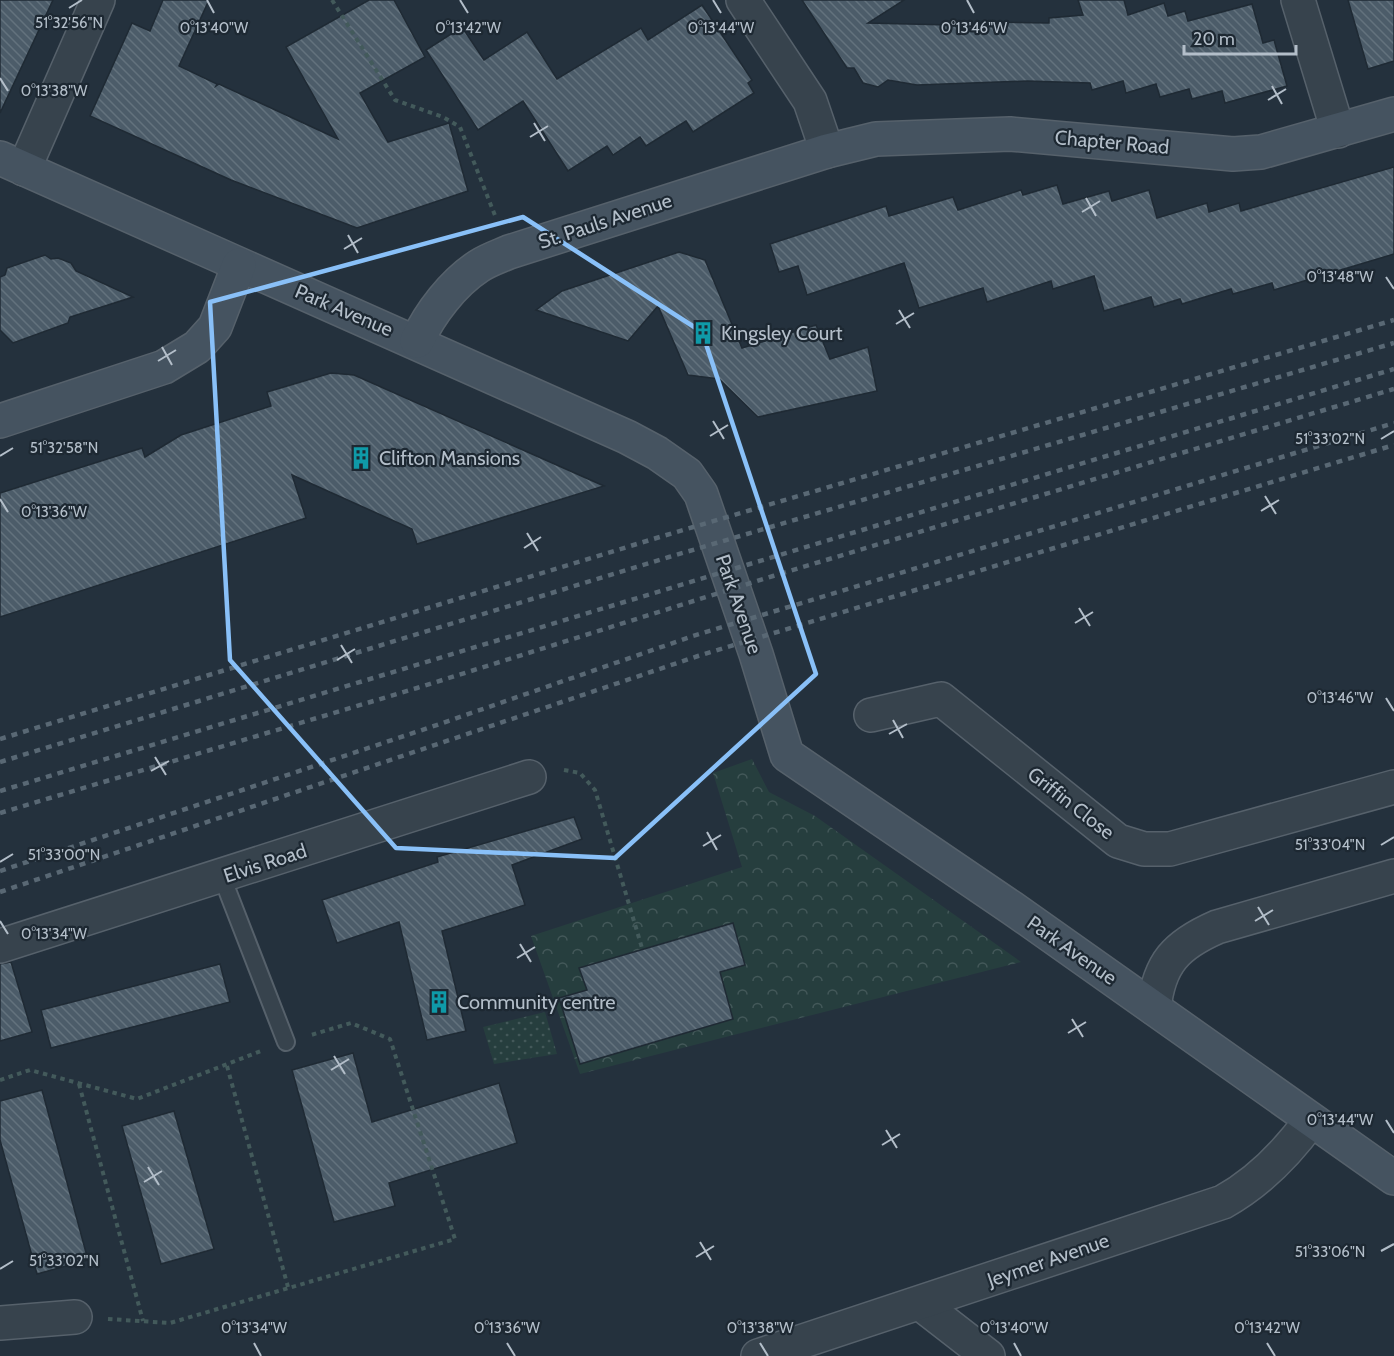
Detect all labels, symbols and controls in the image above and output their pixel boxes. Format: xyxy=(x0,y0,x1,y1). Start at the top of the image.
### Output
text: 51°32'56"N xyxy=(35,14,103,32)
scale bar xyxy=(1184,18,1296,56)
text: 0°13'40"W xyxy=(180,19,249,37)
text: 0°13'42"W xyxy=(435,19,502,37)
text: 0°13'44"W xyxy=(688,19,755,37)
text: 0°13'46"W xyxy=(941,19,1008,37)
text: 20 m xyxy=(1193,28,1235,50)
text: 0°13'38"W xyxy=(21,82,88,100)
street label: Chapter Road xyxy=(1054,125,1170,159)
street label: St. Pauls Avenue xyxy=(535,188,675,254)
text: 0°13'48"W xyxy=(1307,268,1374,286)
street label: Park Avenue xyxy=(291,279,397,341)
building icon: Kingsley Court xyxy=(690,320,716,346)
place label: Kingsley Court xyxy=(721,321,843,345)
text: 51°33'02"N xyxy=(1295,430,1365,448)
text: 51°32'58"N xyxy=(30,439,98,457)
building icon: Clifton Mansions xyxy=(348,445,374,471)
place label: Clifton Mansions xyxy=(379,446,520,470)
text: 0°13'36"W xyxy=(21,503,88,521)
street label: Park Avenue xyxy=(711,551,767,657)
text: 0°13'46"W xyxy=(1307,689,1374,707)
street label: Griffin Close xyxy=(1023,762,1119,844)
text: 51°33'04"N xyxy=(1295,836,1365,854)
street label: Elvis Road xyxy=(220,838,310,888)
text: 51°33'00"N xyxy=(28,846,100,864)
street label: Park Avenue xyxy=(1023,910,1121,990)
text: 0°13'34"W xyxy=(21,925,88,943)
building icon: Community centre xyxy=(426,989,452,1015)
place label: Community centre xyxy=(457,990,616,1014)
text: 0°13'44"W xyxy=(1307,1111,1374,1129)
street label: Jeymer Avenue xyxy=(983,1228,1112,1292)
text: 51°33'06"N xyxy=(1295,1243,1365,1261)
text: 51°33'02"N xyxy=(29,1252,99,1270)
text: 0°13'34"W xyxy=(221,1319,288,1337)
text: 0°13'36"W xyxy=(474,1319,541,1337)
text: 0°13'38"W xyxy=(727,1319,794,1337)
text: 0°13'40"W xyxy=(980,1319,1049,1337)
text: 0°13'42"W xyxy=(1234,1319,1301,1337)

